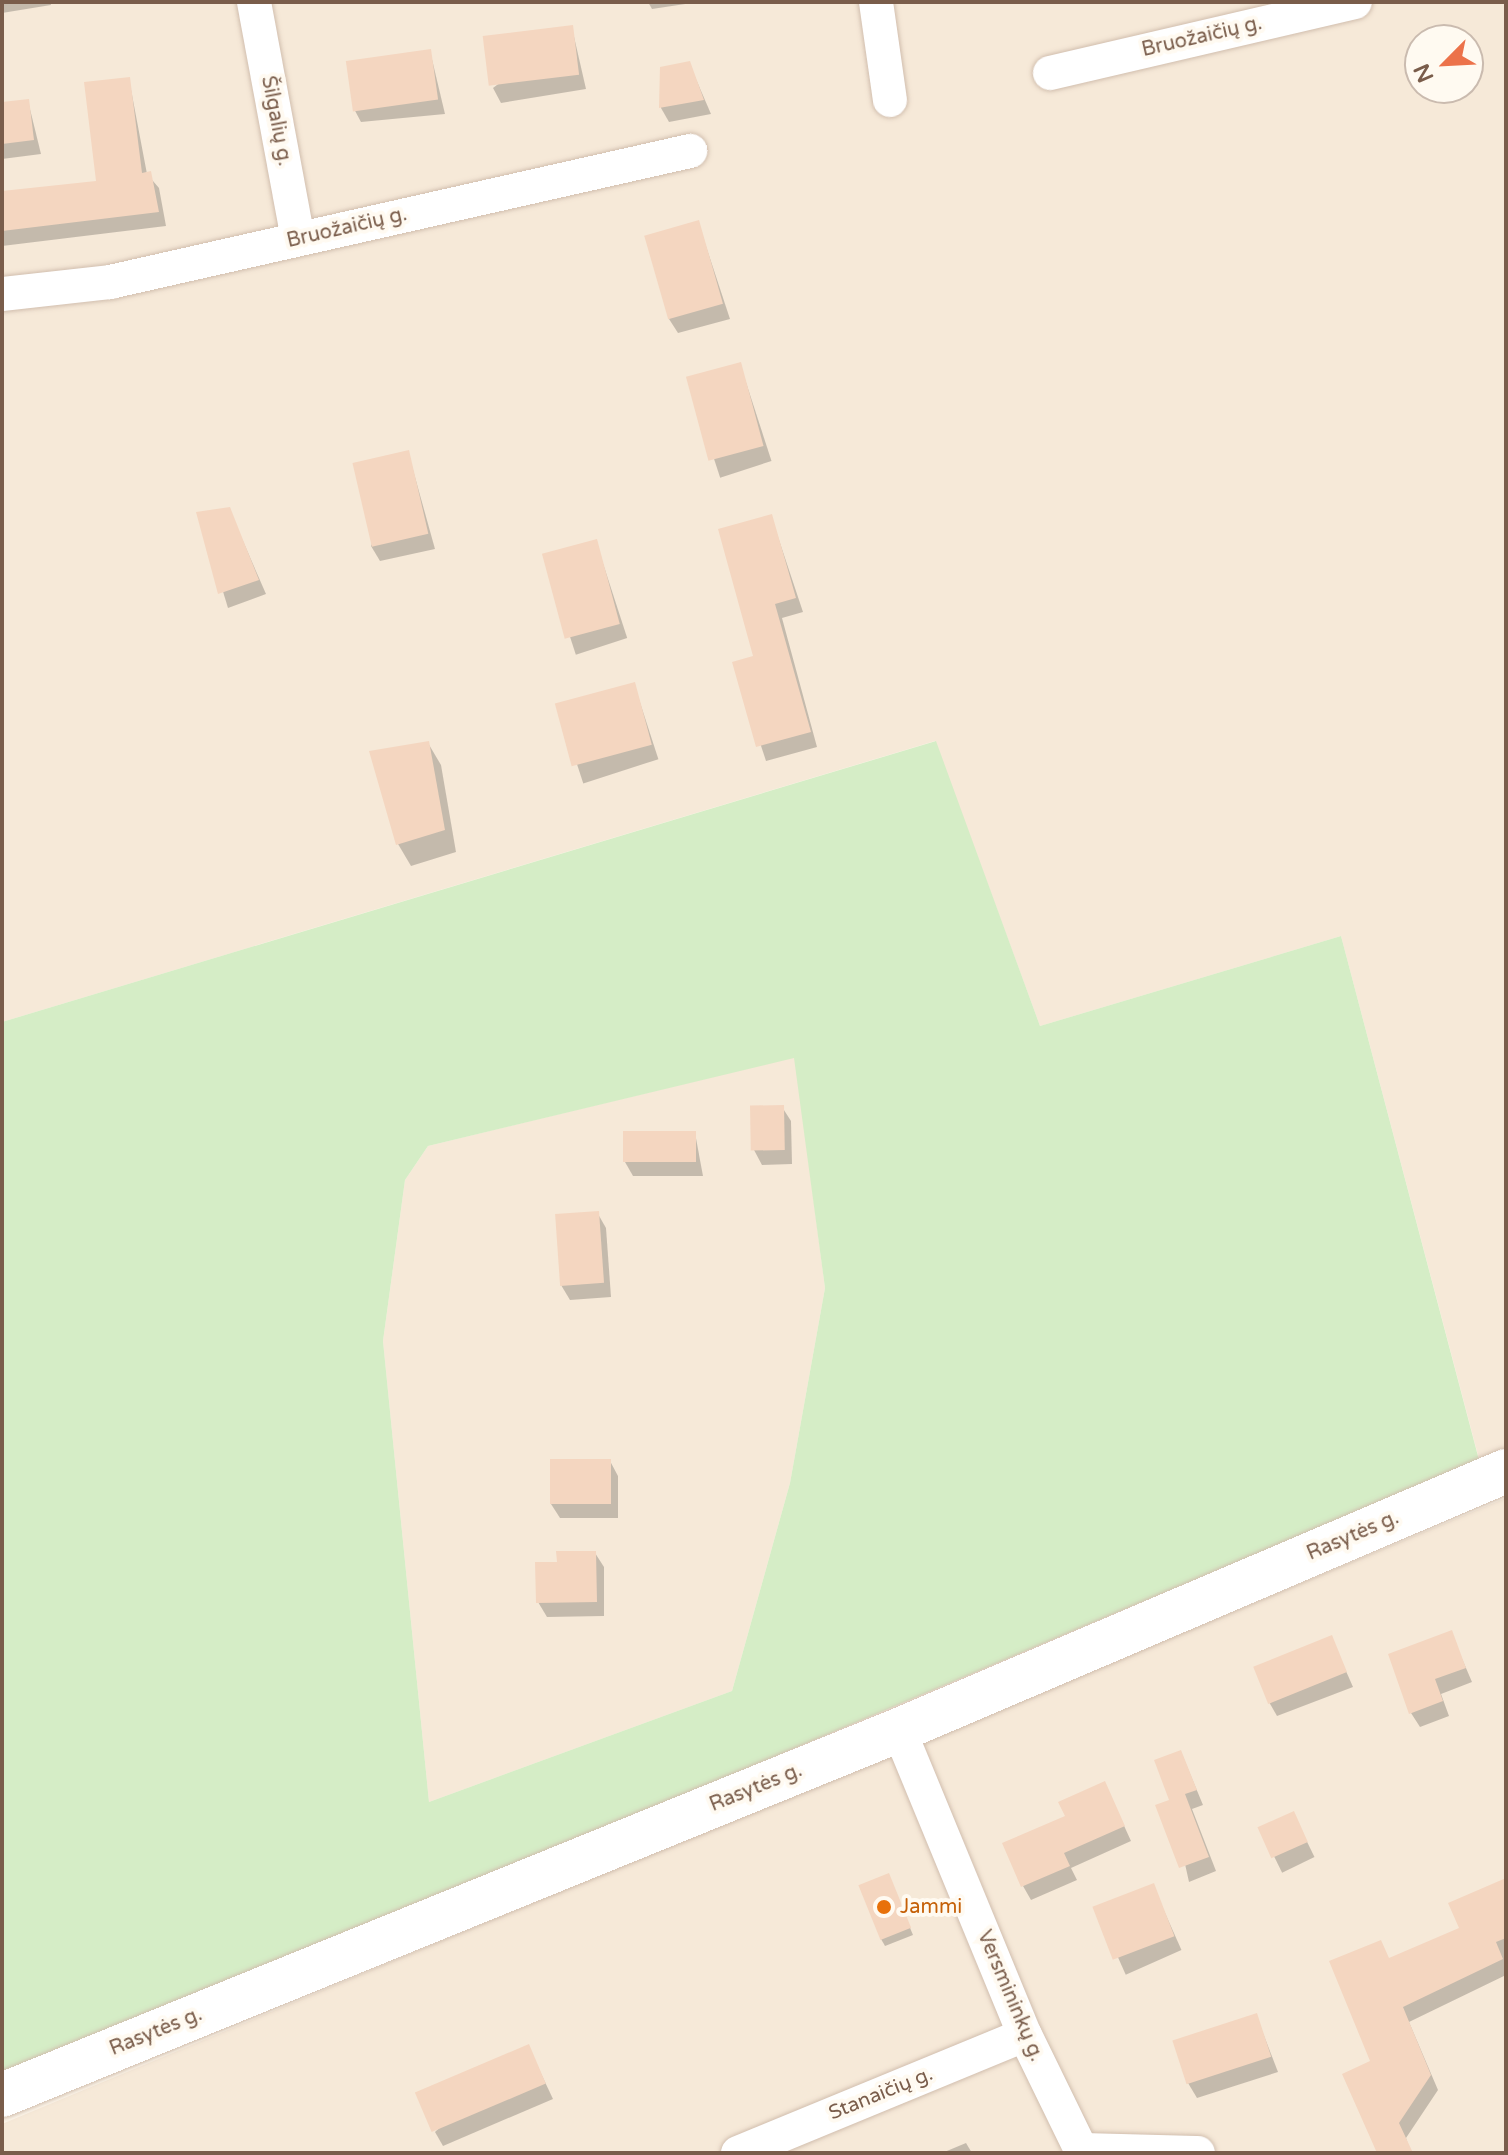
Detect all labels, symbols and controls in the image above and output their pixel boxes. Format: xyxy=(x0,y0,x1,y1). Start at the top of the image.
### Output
street label: Bruožaičių g. xyxy=(1140,12,1264,62)
north arrow xyxy=(1404,24,1484,104)
text: N xyxy=(1408,60,1439,86)
street label: Šilgalių g. xyxy=(256,74,296,168)
street label: Bruožaičių g. xyxy=(285,203,409,253)
street label: Rasytės g. xyxy=(1303,1506,1403,1566)
street label: Rasytės g. xyxy=(706,1759,806,1817)
place label: Jammi xyxy=(900,1895,962,1919)
marker: Jammi xyxy=(875,1898,893,1916)
street label: Versmininkų g. xyxy=(972,1927,1048,2065)
street label: Rasytės g. xyxy=(106,2003,206,2061)
street label: Stanaičių g. xyxy=(826,2062,936,2126)

